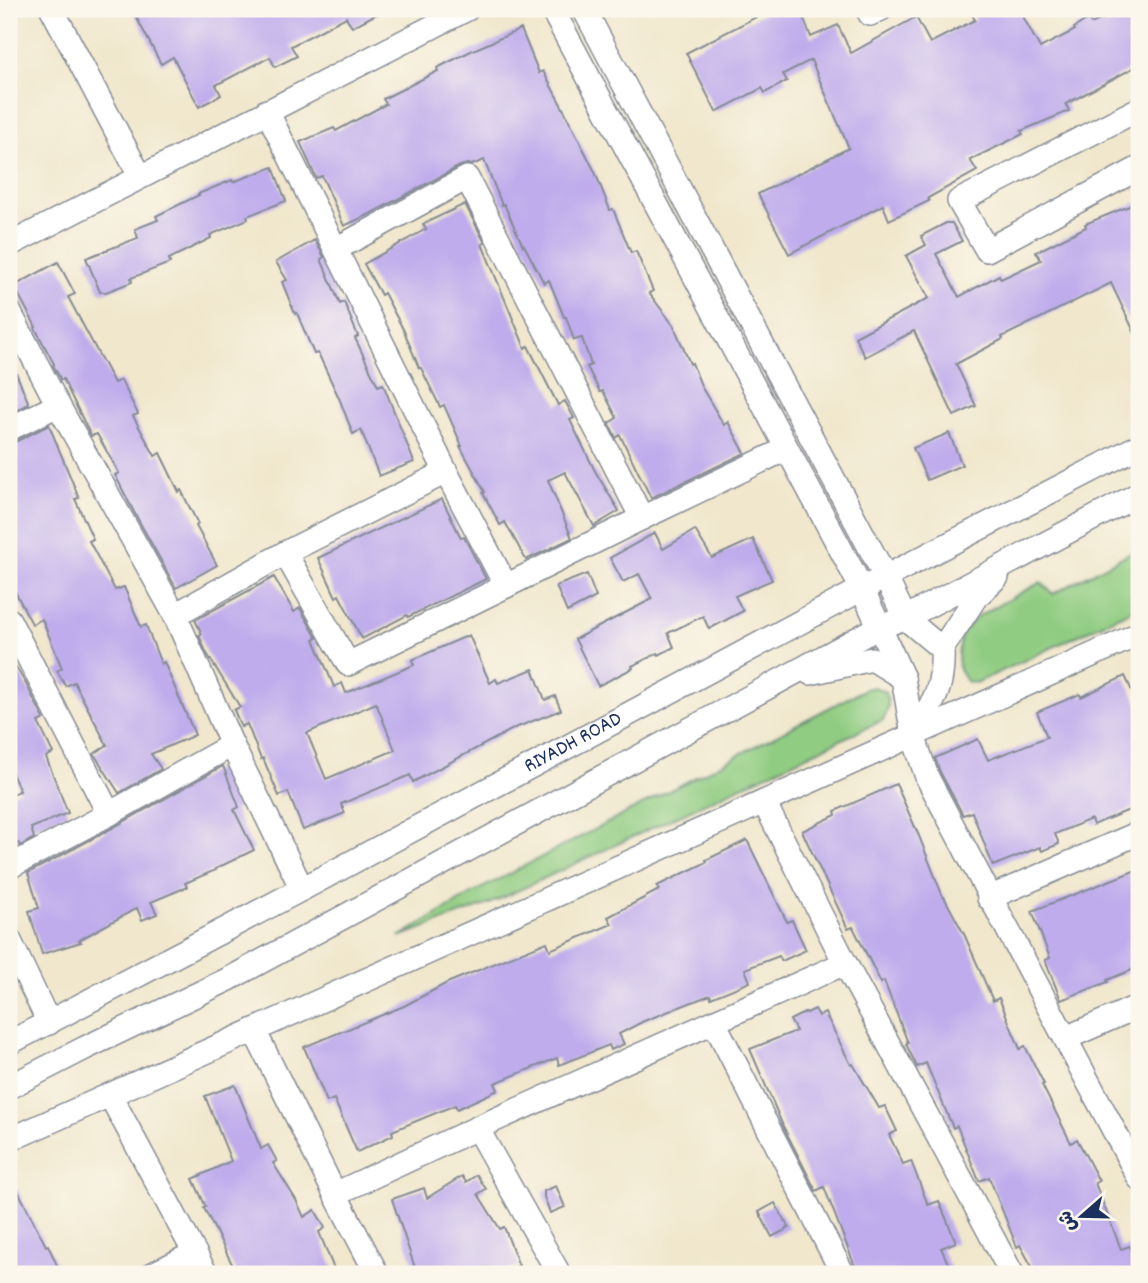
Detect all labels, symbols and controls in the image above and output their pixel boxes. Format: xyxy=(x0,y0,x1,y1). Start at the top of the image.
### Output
street label: RIYADH ROAD xyxy=(519,705,628,782)
north arrow xyxy=(1046,1182,1116,1252)
text: ش xyxy=(1053,1206,1086,1235)

